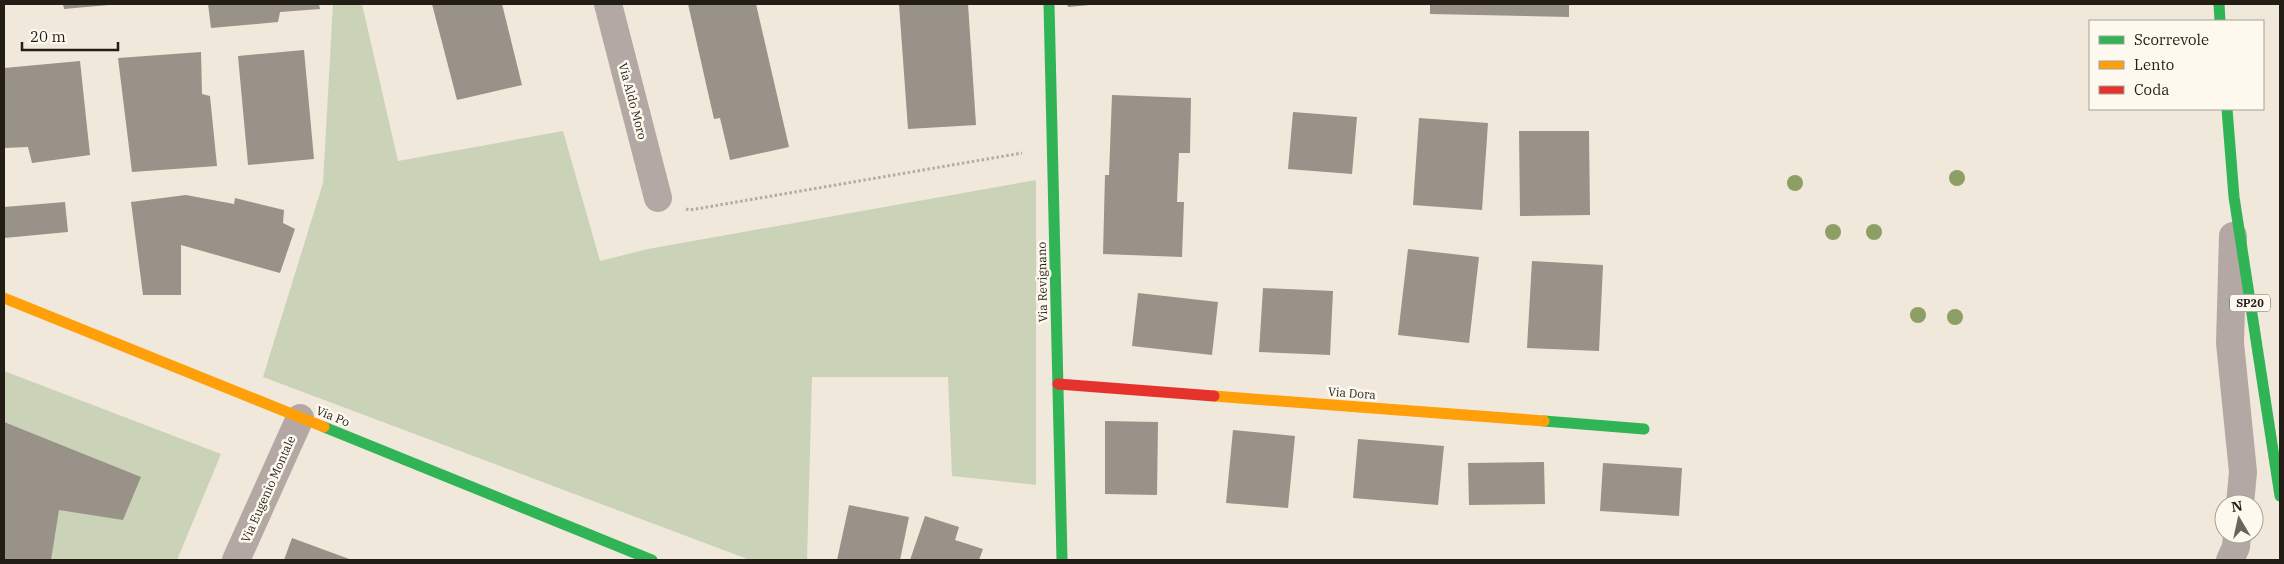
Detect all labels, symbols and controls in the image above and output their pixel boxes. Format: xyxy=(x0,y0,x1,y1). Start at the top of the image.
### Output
scale bar xyxy=(22,20,119,52)
legend xyxy=(2089,20,2264,110)
text: 20 m xyxy=(30,27,66,46)
text: Scorrevole xyxy=(2134,30,2209,49)
text: Lento xyxy=(2134,55,2174,74)
street label: Via Aldo Moro xyxy=(616,61,650,141)
text: Coda xyxy=(2134,80,2170,99)
street label: Via Revignano xyxy=(1034,241,1050,322)
road number: SP20 xyxy=(2230,294,2270,312)
street label: Via Dora xyxy=(1328,384,1377,402)
street label: Via Po xyxy=(314,403,352,430)
street label: Via Eugenio Montale xyxy=(238,433,298,545)
north arrow xyxy=(2214,494,2264,544)
text: N xyxy=(2230,496,2244,516)

